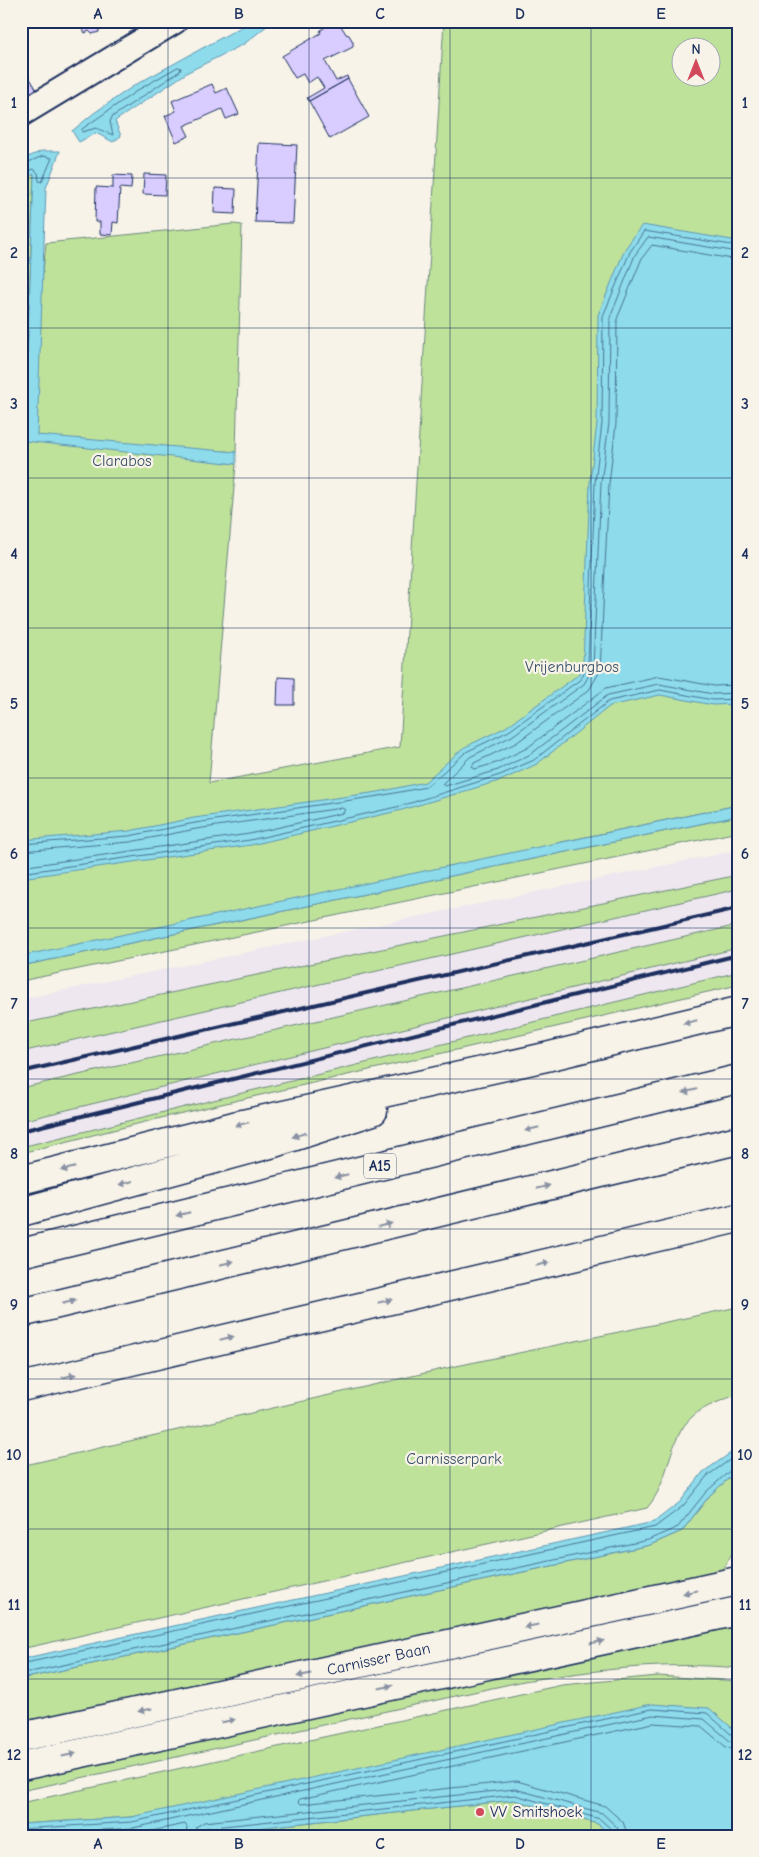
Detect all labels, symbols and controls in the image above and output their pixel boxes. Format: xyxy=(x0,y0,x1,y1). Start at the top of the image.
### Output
text: A xyxy=(94,5,103,23)
text: B xyxy=(234,5,244,23)
text: C xyxy=(375,5,385,23)
text: D xyxy=(515,5,525,23)
text: E xyxy=(656,5,666,23)
north arrow xyxy=(672,38,722,88)
text: N xyxy=(691,41,701,58)
text: 1 xyxy=(11,94,17,112)
text: 1 xyxy=(742,94,748,112)
text: 2 xyxy=(10,244,18,262)
text: 2 xyxy=(741,244,749,262)
text: 3 xyxy=(10,395,18,413)
text: 3 xyxy=(741,395,749,413)
park label: Clarabos xyxy=(92,452,152,470)
text: 4 xyxy=(10,545,18,563)
text: 4 xyxy=(741,545,749,563)
park label: Vrijenburgbos xyxy=(525,658,619,676)
text: 5 xyxy=(10,695,18,713)
text: 5 xyxy=(741,695,749,713)
text: 6 xyxy=(10,845,18,863)
text: 6 xyxy=(741,845,749,863)
text: 7 xyxy=(10,995,18,1013)
text: 7 xyxy=(741,995,749,1013)
one-way arrow xyxy=(683,1018,698,1026)
one-way arrow xyxy=(683,1087,698,1095)
one-way arrow xyxy=(234,1120,250,1128)
one-way arrow xyxy=(525,1125,540,1133)
one-way arrow xyxy=(291,1131,306,1139)
text: 8 xyxy=(10,1145,18,1163)
text: 8 xyxy=(741,1145,749,1163)
road number: A15 xyxy=(364,1154,396,1178)
one-way arrow xyxy=(60,1165,75,1173)
one-way arrow xyxy=(333,1172,348,1180)
one-way arrow xyxy=(118,1180,133,1188)
one-way arrow xyxy=(535,1183,550,1191)
one-way arrow xyxy=(175,1210,190,1218)
one-way arrow xyxy=(377,1221,392,1229)
one-way arrow xyxy=(219,1259,234,1267)
one-way arrow xyxy=(536,1260,551,1268)
text: 9 xyxy=(10,1296,18,1314)
text: 9 xyxy=(741,1296,749,1314)
one-way arrow xyxy=(377,1297,392,1305)
one-way arrow xyxy=(61,1298,76,1306)
one-way arrow xyxy=(219,1334,234,1342)
one-way arrow xyxy=(61,1372,76,1380)
text: 10 xyxy=(6,1446,22,1464)
text: 10 xyxy=(737,1446,753,1464)
park label: Carnisserpark xyxy=(406,1450,502,1468)
one-way arrow xyxy=(682,1588,698,1596)
text: 11 xyxy=(8,1596,20,1614)
text: 11 xyxy=(739,1596,751,1614)
one-way arrow xyxy=(524,1622,539,1630)
one-way arrow xyxy=(589,1637,605,1645)
street label: Carnisser Baan xyxy=(325,1639,432,1679)
one-way arrow xyxy=(297,1671,312,1679)
one-way arrow xyxy=(379,1682,395,1690)
one-way arrow xyxy=(138,1706,153,1714)
one-way arrow xyxy=(220,1716,236,1724)
text: 12 xyxy=(7,1746,21,1764)
text: 12 xyxy=(738,1746,752,1764)
one-way arrow xyxy=(61,1751,77,1759)
place label: VV Smitshoek xyxy=(490,1803,582,1821)
marker: VV Smitshoek xyxy=(474,1806,486,1818)
text: A xyxy=(94,1835,103,1853)
text: B xyxy=(234,1835,244,1853)
text: C xyxy=(375,1835,385,1853)
text: D xyxy=(515,1835,525,1853)
text: E xyxy=(656,1835,666,1853)

